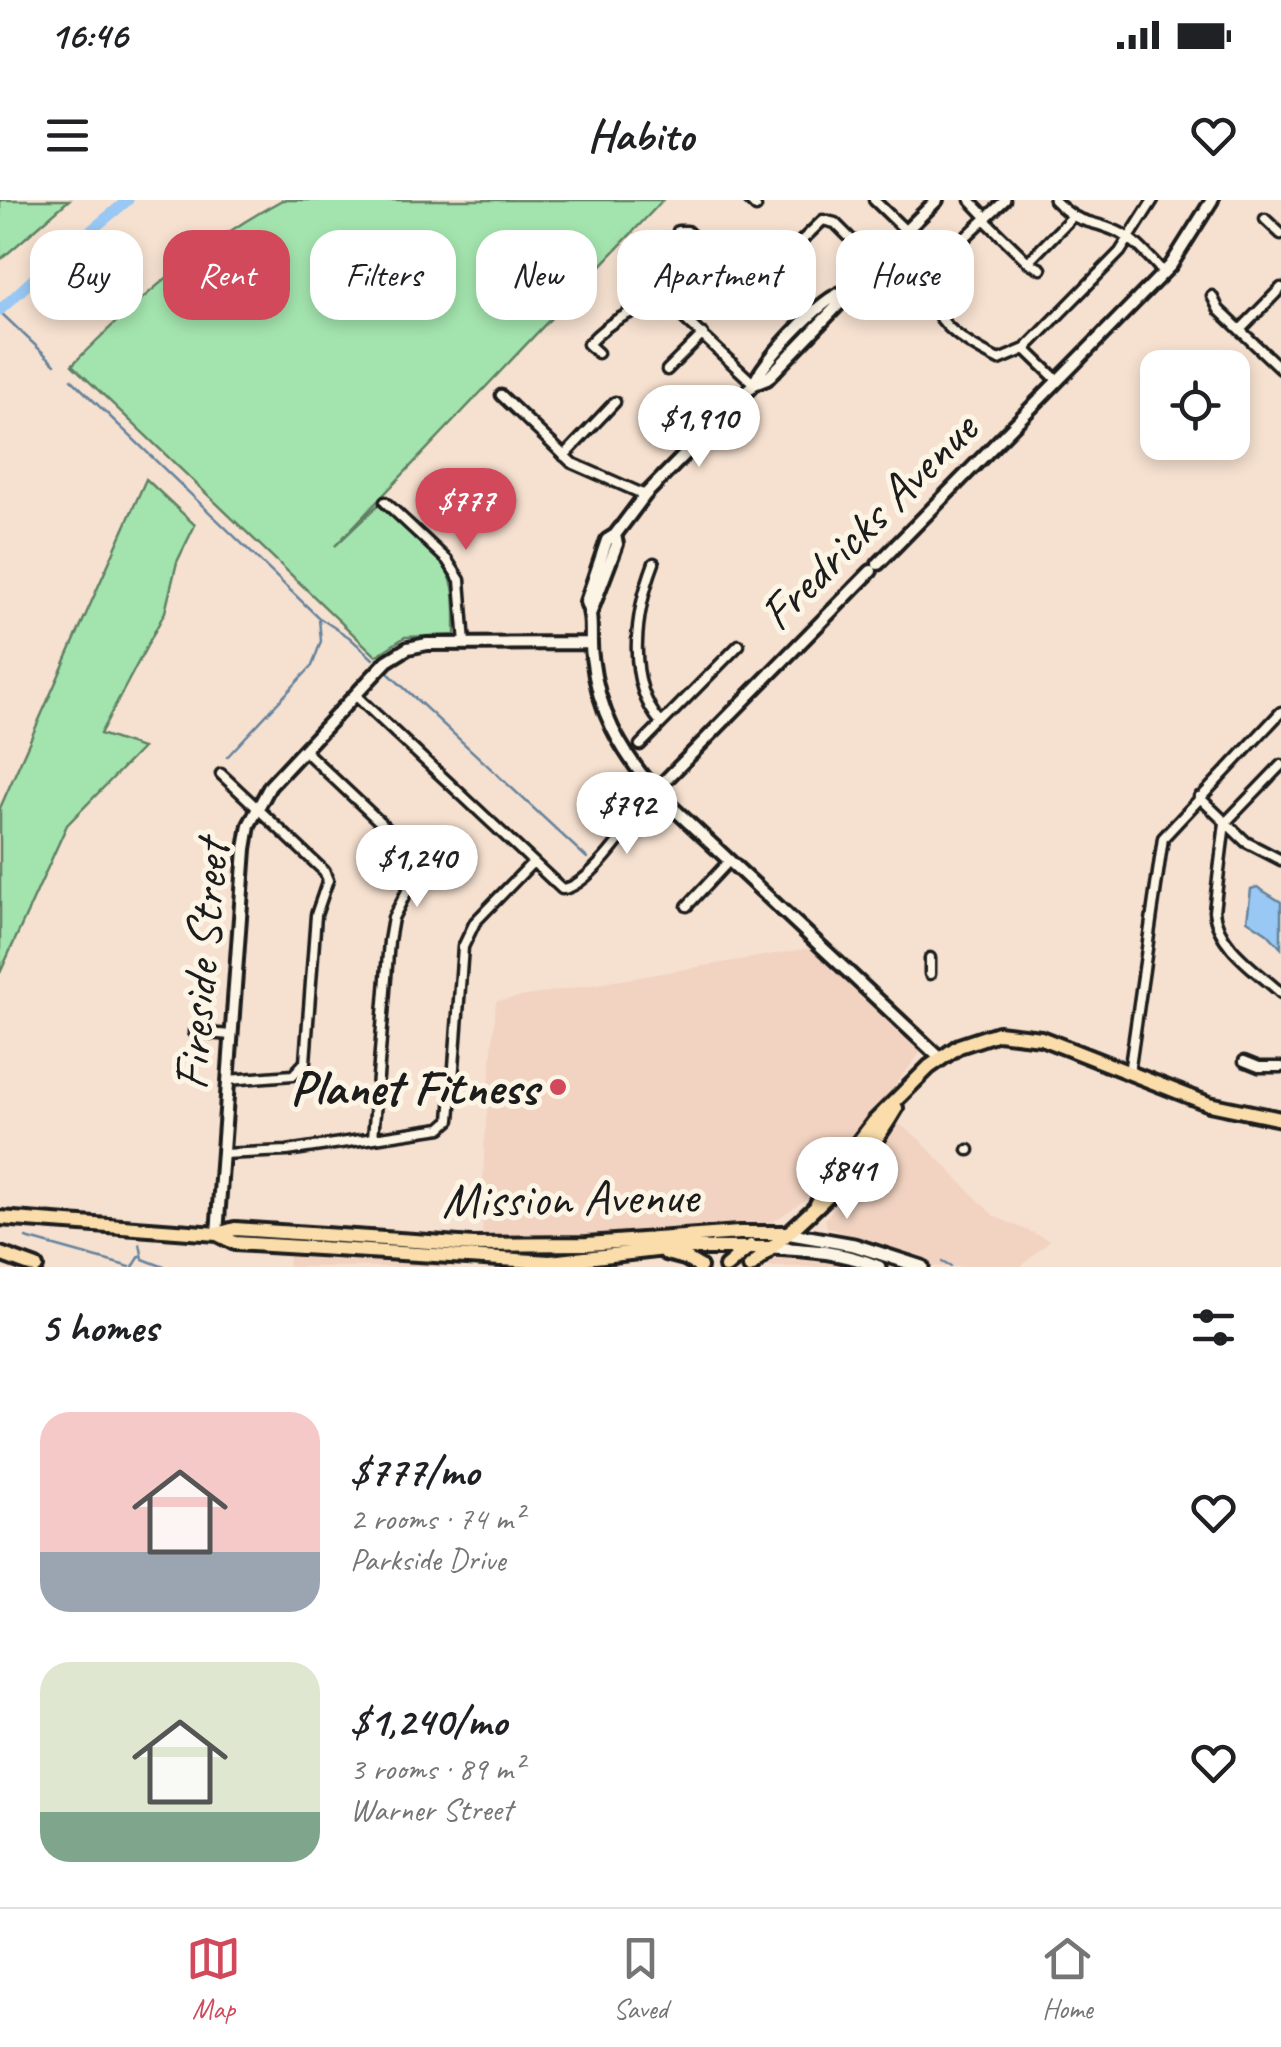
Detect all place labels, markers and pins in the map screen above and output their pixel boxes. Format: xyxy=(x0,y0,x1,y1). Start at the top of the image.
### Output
pin: $1,910 xyxy=(618,385,780,470)
pin: $777 xyxy=(407,468,525,553)
pin: $792 xyxy=(568,772,686,857)
pin: $1,240 xyxy=(336,825,498,910)
place label: Planet Fitness xyxy=(290,1056,542,1119)
marker: Planet Fitness xyxy=(547,1076,569,1098)
pin: $841 xyxy=(788,1137,906,1222)

